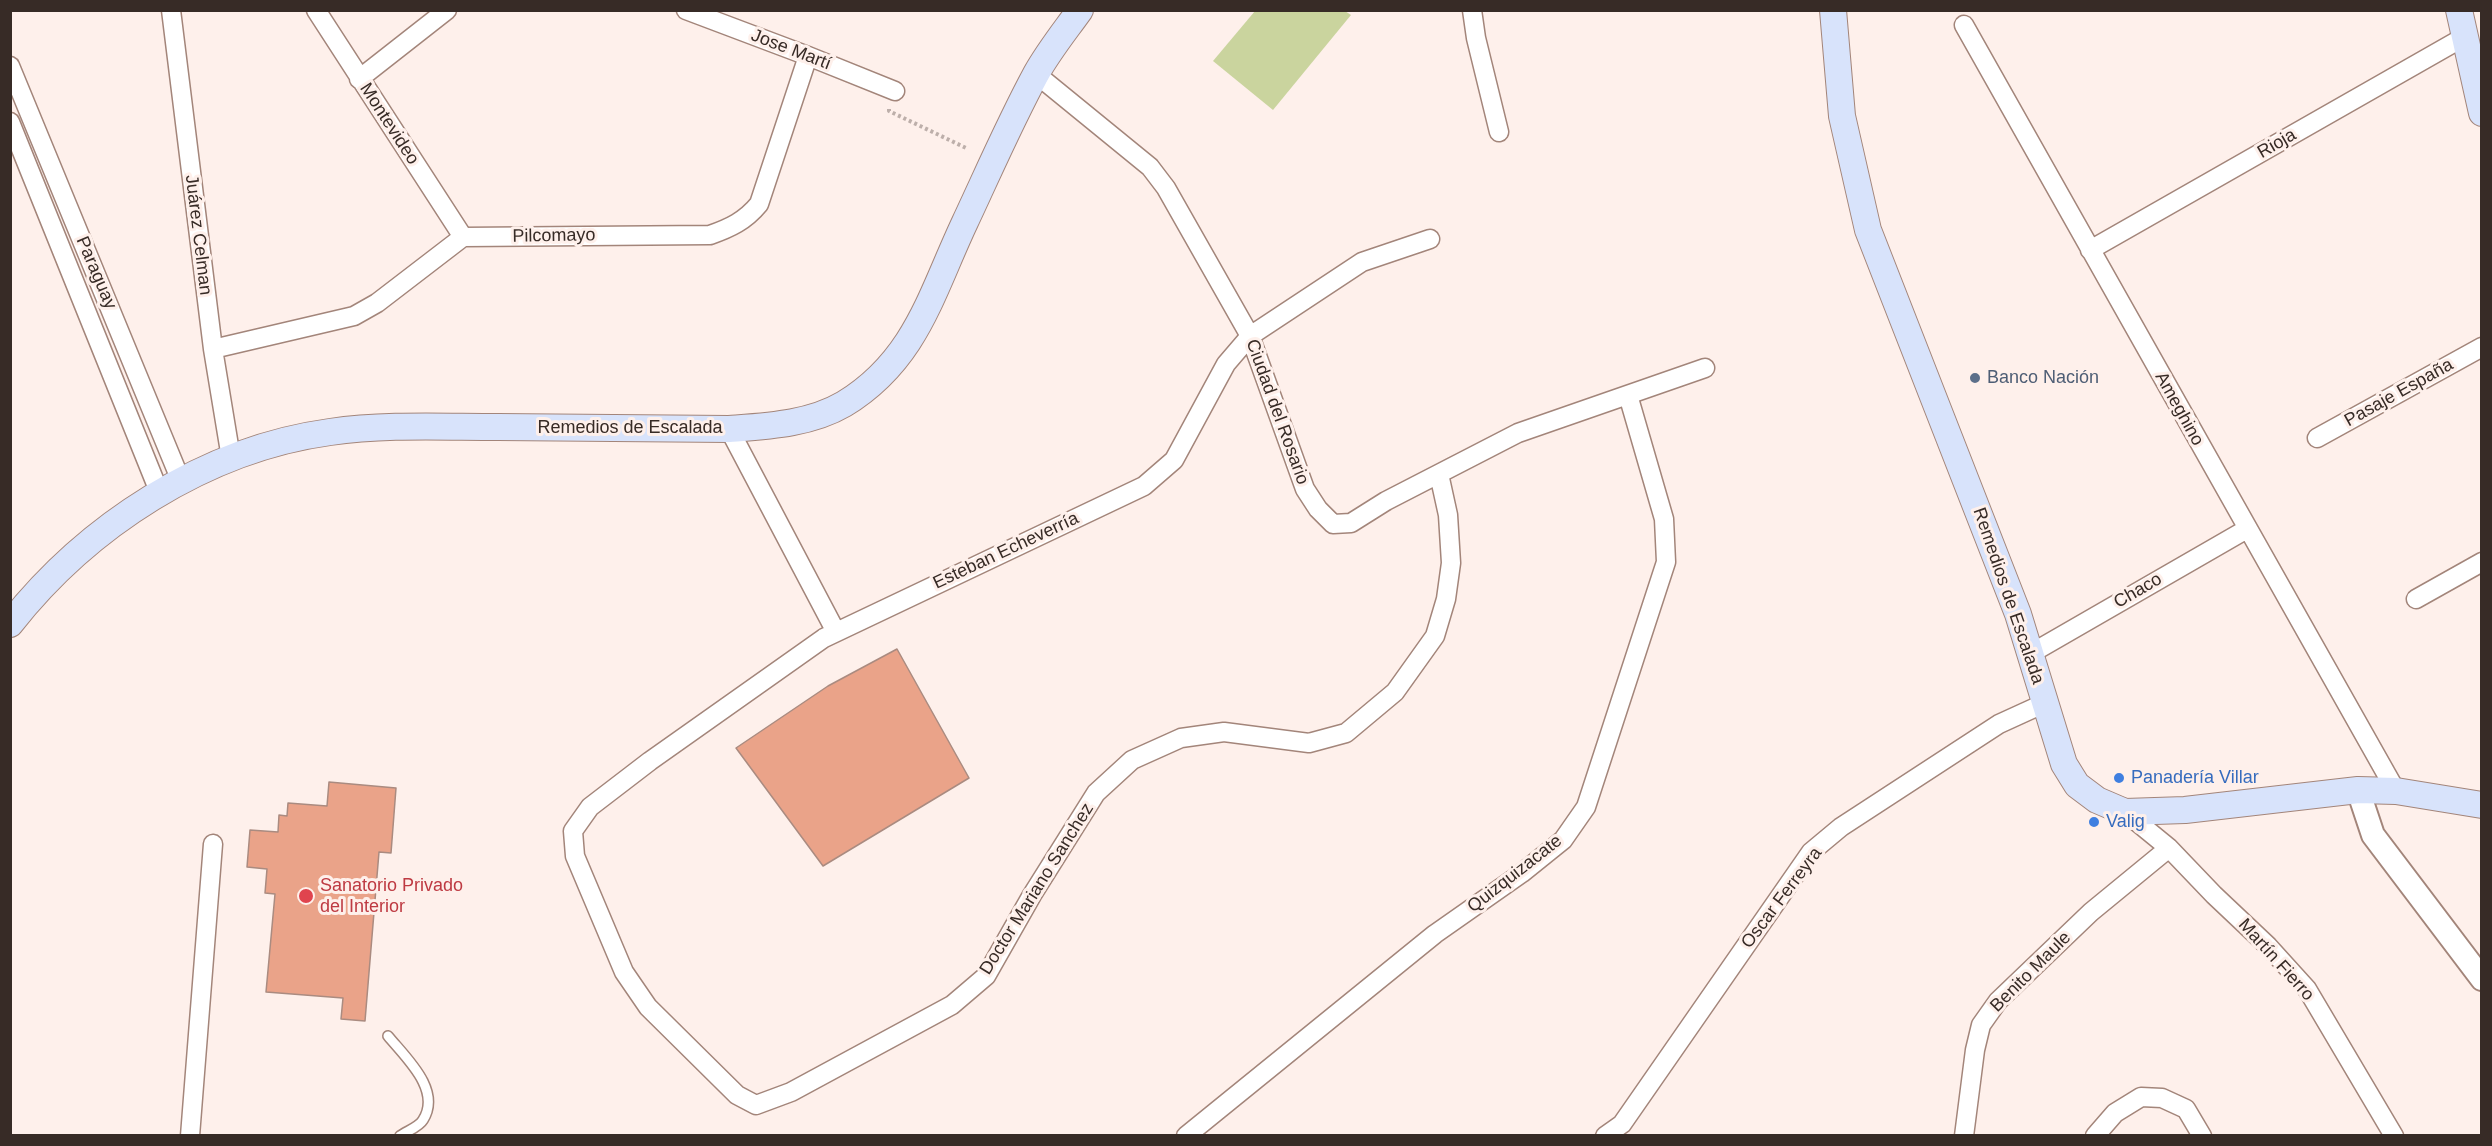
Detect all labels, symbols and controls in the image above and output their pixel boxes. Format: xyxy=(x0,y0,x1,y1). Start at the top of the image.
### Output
street label: Jose Martí xyxy=(748,25,834,75)
street label: Montevideo xyxy=(355,79,423,169)
street label: Rioja xyxy=(2254,124,2300,164)
street label: Juárez Celman xyxy=(180,174,216,296)
street label: Pilcomayo xyxy=(512,224,596,248)
street label: Paraguay xyxy=(71,233,121,313)
street label: Ciudad del Rosario xyxy=(1241,336,1313,488)
street label: Pasaje España xyxy=(2341,354,2457,432)
place label: Banco Nación xyxy=(1987,367,2099,389)
street label: Ameghino xyxy=(2150,368,2208,450)
marker: Banco Nación xyxy=(1968,371,1982,385)
street label: Remedios de Escalada xyxy=(537,417,723,439)
street label: Remedios de Escalada xyxy=(1968,505,2048,687)
street label: Esteban Echeverría xyxy=(930,508,1082,594)
street label: Chaco xyxy=(2110,569,2166,613)
place label: Panadería Villar xyxy=(2131,767,2259,789)
marker: Panadería Villar xyxy=(2112,771,2126,785)
street label: Doctor Mariano Sanchez xyxy=(975,799,1099,979)
place label: Valig xyxy=(2106,811,2145,833)
marker: Valig xyxy=(2087,815,2101,829)
street label: Quizquizacate xyxy=(1463,830,1567,918)
street label: Oscar Ferreyra xyxy=(1737,843,1827,953)
place label: Sanatorio Privado del Interior xyxy=(320,875,463,918)
marker: Sanatorio Privado del Interior xyxy=(297,887,315,905)
street label: Martín Fierro xyxy=(2234,914,2318,1006)
street label: Benito Maule xyxy=(1986,927,2076,1017)

